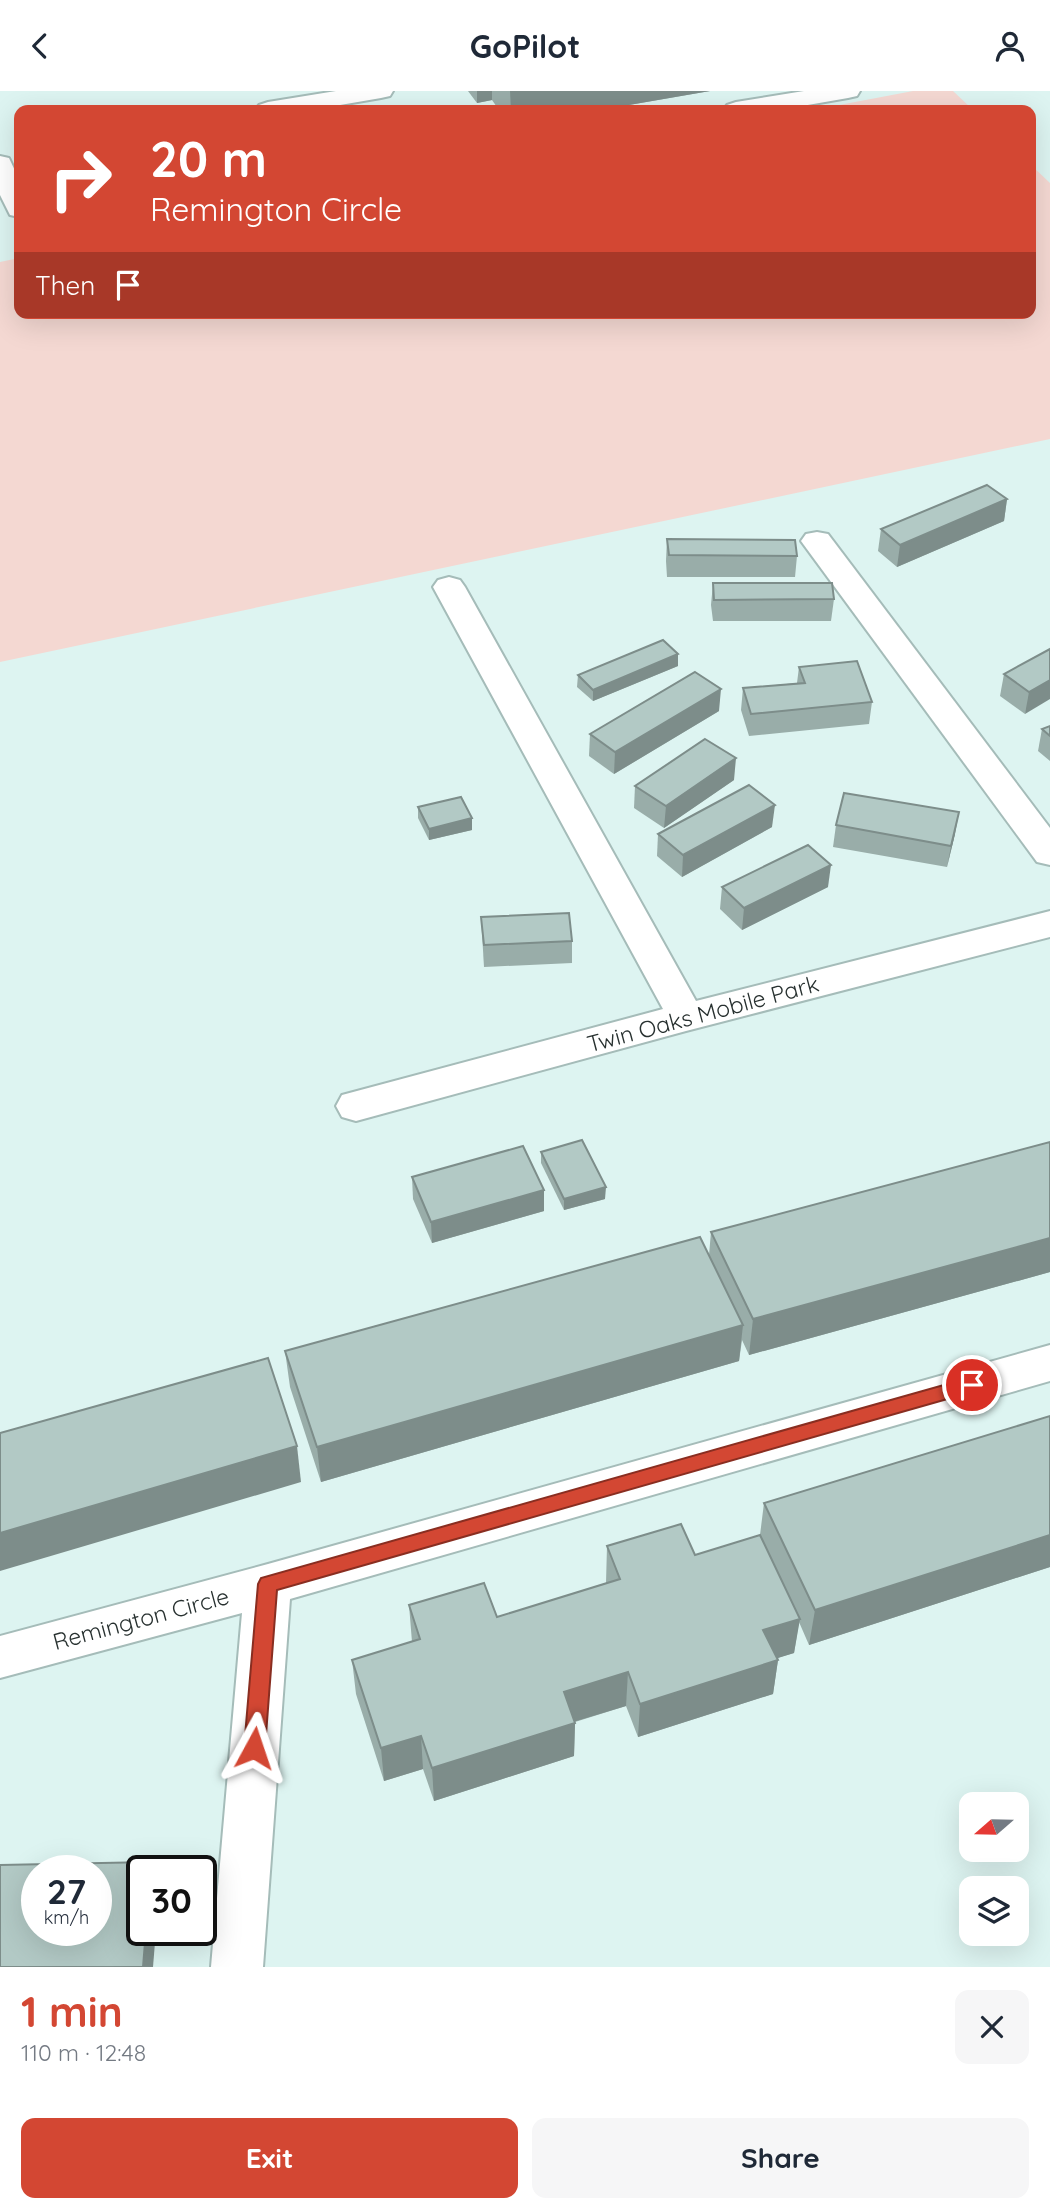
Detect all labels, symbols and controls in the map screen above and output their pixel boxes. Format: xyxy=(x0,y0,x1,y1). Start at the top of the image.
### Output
text: GoPilot xyxy=(470,26,580,66)
icon: back xyxy=(21,27,59,65)
icon: person xyxy=(991,27,1029,65)
text: 20 m xyxy=(150,128,267,189)
icon: right xyxy=(35,133,126,224)
text: Remington Circle xyxy=(150,189,402,229)
icon: arrive xyxy=(109,266,147,304)
text: Then xyxy=(35,269,95,302)
street label: Twin Oaks Mobile Park xyxy=(584,969,822,1058)
pin xyxy=(942,1355,1002,1415)
icon: arrive xyxy=(953,1366,991,1404)
street label: Remington Circle xyxy=(50,1581,232,1656)
position arrow xyxy=(217,1711,291,1785)
north arrow xyxy=(959,1792,1029,1862)
map controls xyxy=(959,1792,1029,1946)
speed limit sign: 30 xyxy=(126,1855,217,1946)
text: 27 xyxy=(47,1869,86,1913)
button: layers xyxy=(959,1876,1029,1946)
text: km/h xyxy=(44,1906,89,1929)
text: 1 min xyxy=(21,1985,123,2038)
button: close xyxy=(955,1990,1029,2064)
text: 110 m · 12:48 xyxy=(21,2038,146,2067)
button: Exit xyxy=(21,2118,518,2198)
button: Share xyxy=(532,2118,1029,2198)

